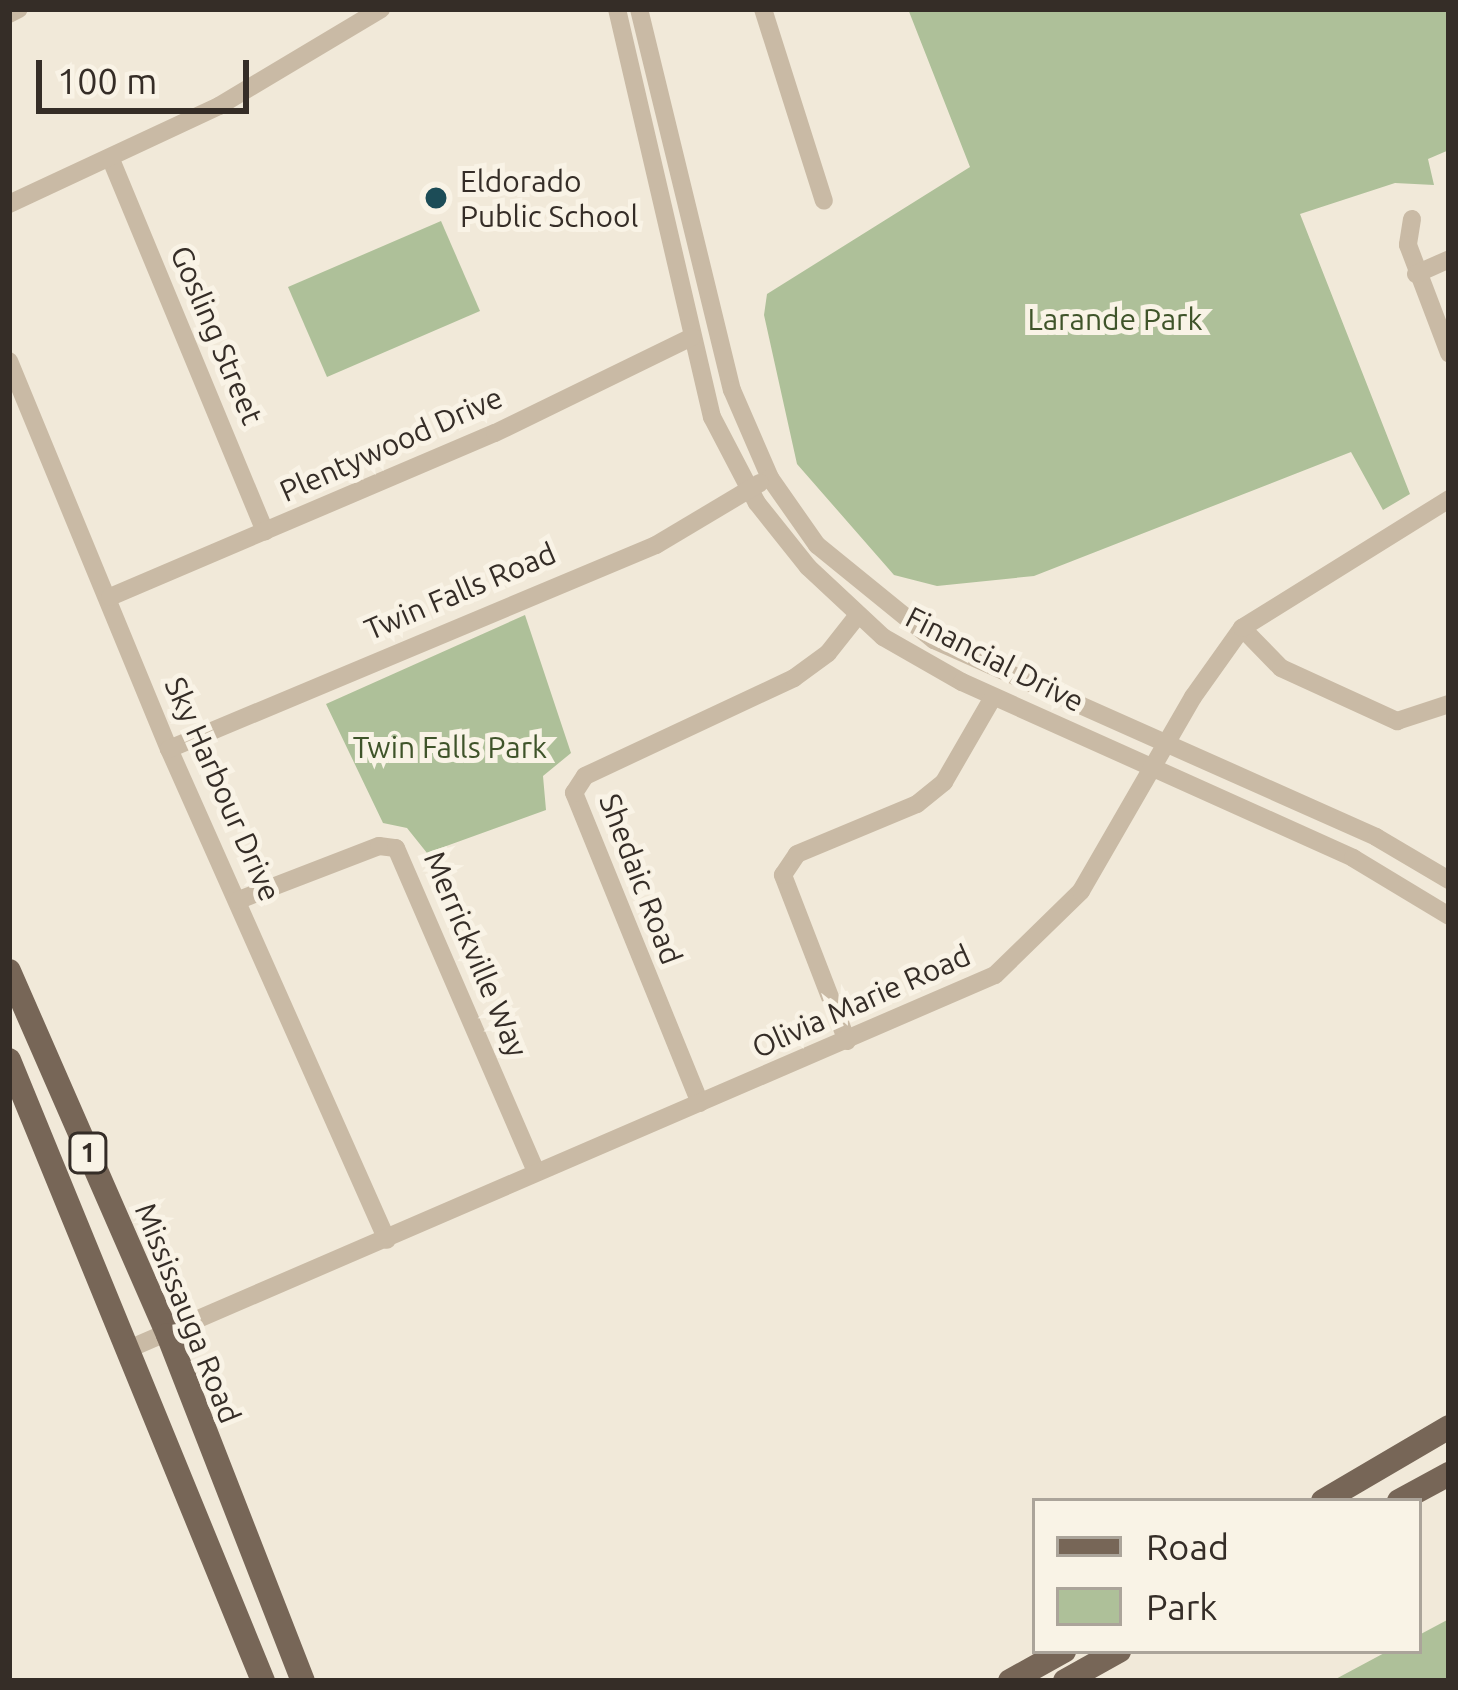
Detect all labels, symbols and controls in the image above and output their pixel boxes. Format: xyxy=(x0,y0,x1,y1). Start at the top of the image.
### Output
scale bar xyxy=(42,36,255,110)
text: 100 m xyxy=(57,60,157,101)
place label: Eldorado Public School xyxy=(460,163,638,234)
marker: Eldorado Public School xyxy=(423,185,449,211)
street label: Gosling Street xyxy=(163,240,271,430)
park label: Larande Park xyxy=(1027,301,1203,337)
street label: Plentywood Drive xyxy=(274,379,508,509)
street label: Twin Falls Road xyxy=(359,535,561,647)
street label: Financial Drive xyxy=(900,599,1090,719)
street label: Sky Harbour Drive xyxy=(157,671,289,907)
park label: Twin Falls Park xyxy=(353,729,547,765)
street label: Shedaic Road xyxy=(592,789,690,969)
street label: Merrickville Way xyxy=(416,846,536,1062)
street label: Olivia Marie Road xyxy=(746,937,976,1065)
road number: 1 xyxy=(67,1132,109,1174)
street label: Mississauga Road xyxy=(127,1198,249,1428)
legend xyxy=(1032,1498,1422,1654)
text: Road xyxy=(1146,1526,1229,1567)
text: Park xyxy=(1146,1586,1218,1627)

